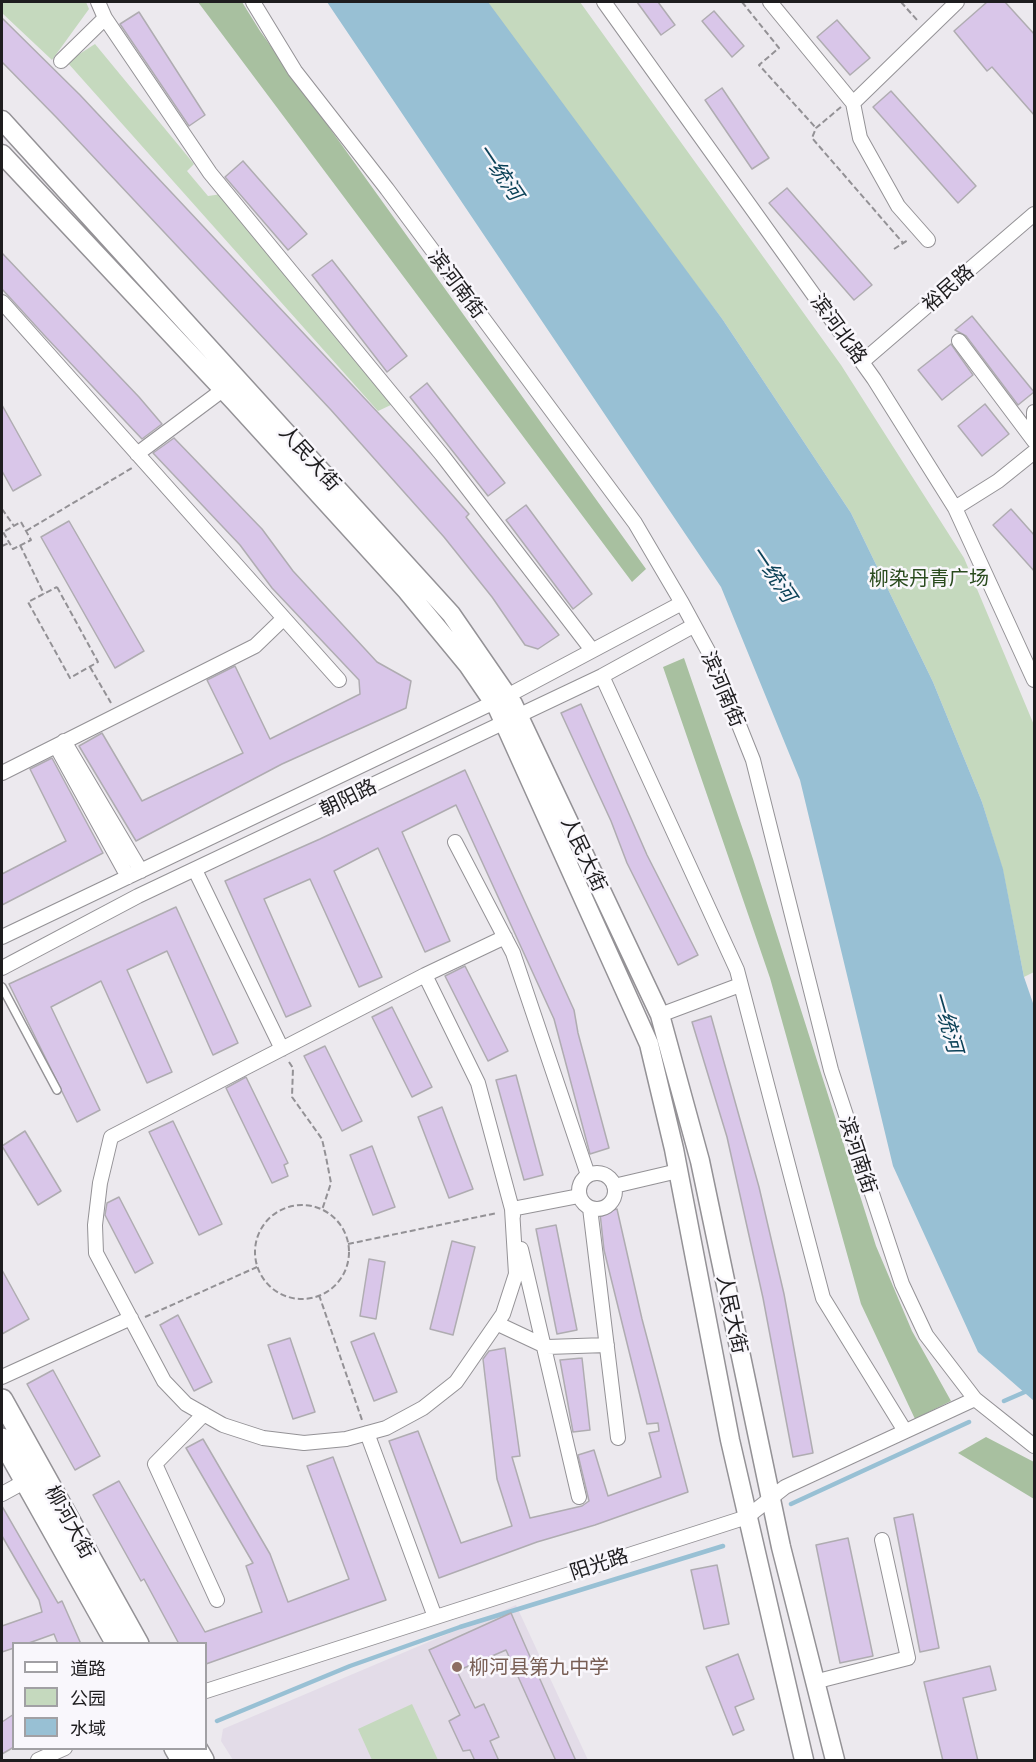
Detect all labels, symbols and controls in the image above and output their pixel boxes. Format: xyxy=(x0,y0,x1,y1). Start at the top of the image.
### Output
water label: 一统河 xyxy=(472,139,528,205)
street label: 滨河南街 xyxy=(423,245,491,323)
street label: 裕民路 xyxy=(917,259,979,317)
street label: 滨河北路 xyxy=(806,290,872,368)
street label: 人民大街 xyxy=(274,420,346,496)
water label: 一统河 xyxy=(745,541,801,607)
park label: 柳染丹青广场 xyxy=(869,566,989,590)
street label: 滨河南街 xyxy=(696,647,750,731)
street label: 朝阳路 xyxy=(316,774,380,822)
street label: 人民大街 xyxy=(556,813,612,895)
water label: 一统河 xyxy=(926,988,968,1056)
street label: 滨河南街 xyxy=(834,1113,882,1197)
street label: 人民大街 xyxy=(712,1272,752,1356)
street label: 柳河大街 xyxy=(40,1481,100,1563)
street label: 阳光路 xyxy=(567,1543,631,1585)
legend xyxy=(12,1642,207,1750)
place label: 柳河县第九中学 xyxy=(469,1655,609,1679)
text: 道路 xyxy=(70,1657,106,1679)
marker: 柳河县第九中学 xyxy=(450,1660,464,1674)
text: 公园 xyxy=(70,1687,106,1709)
text: 水域 xyxy=(70,1717,106,1739)

